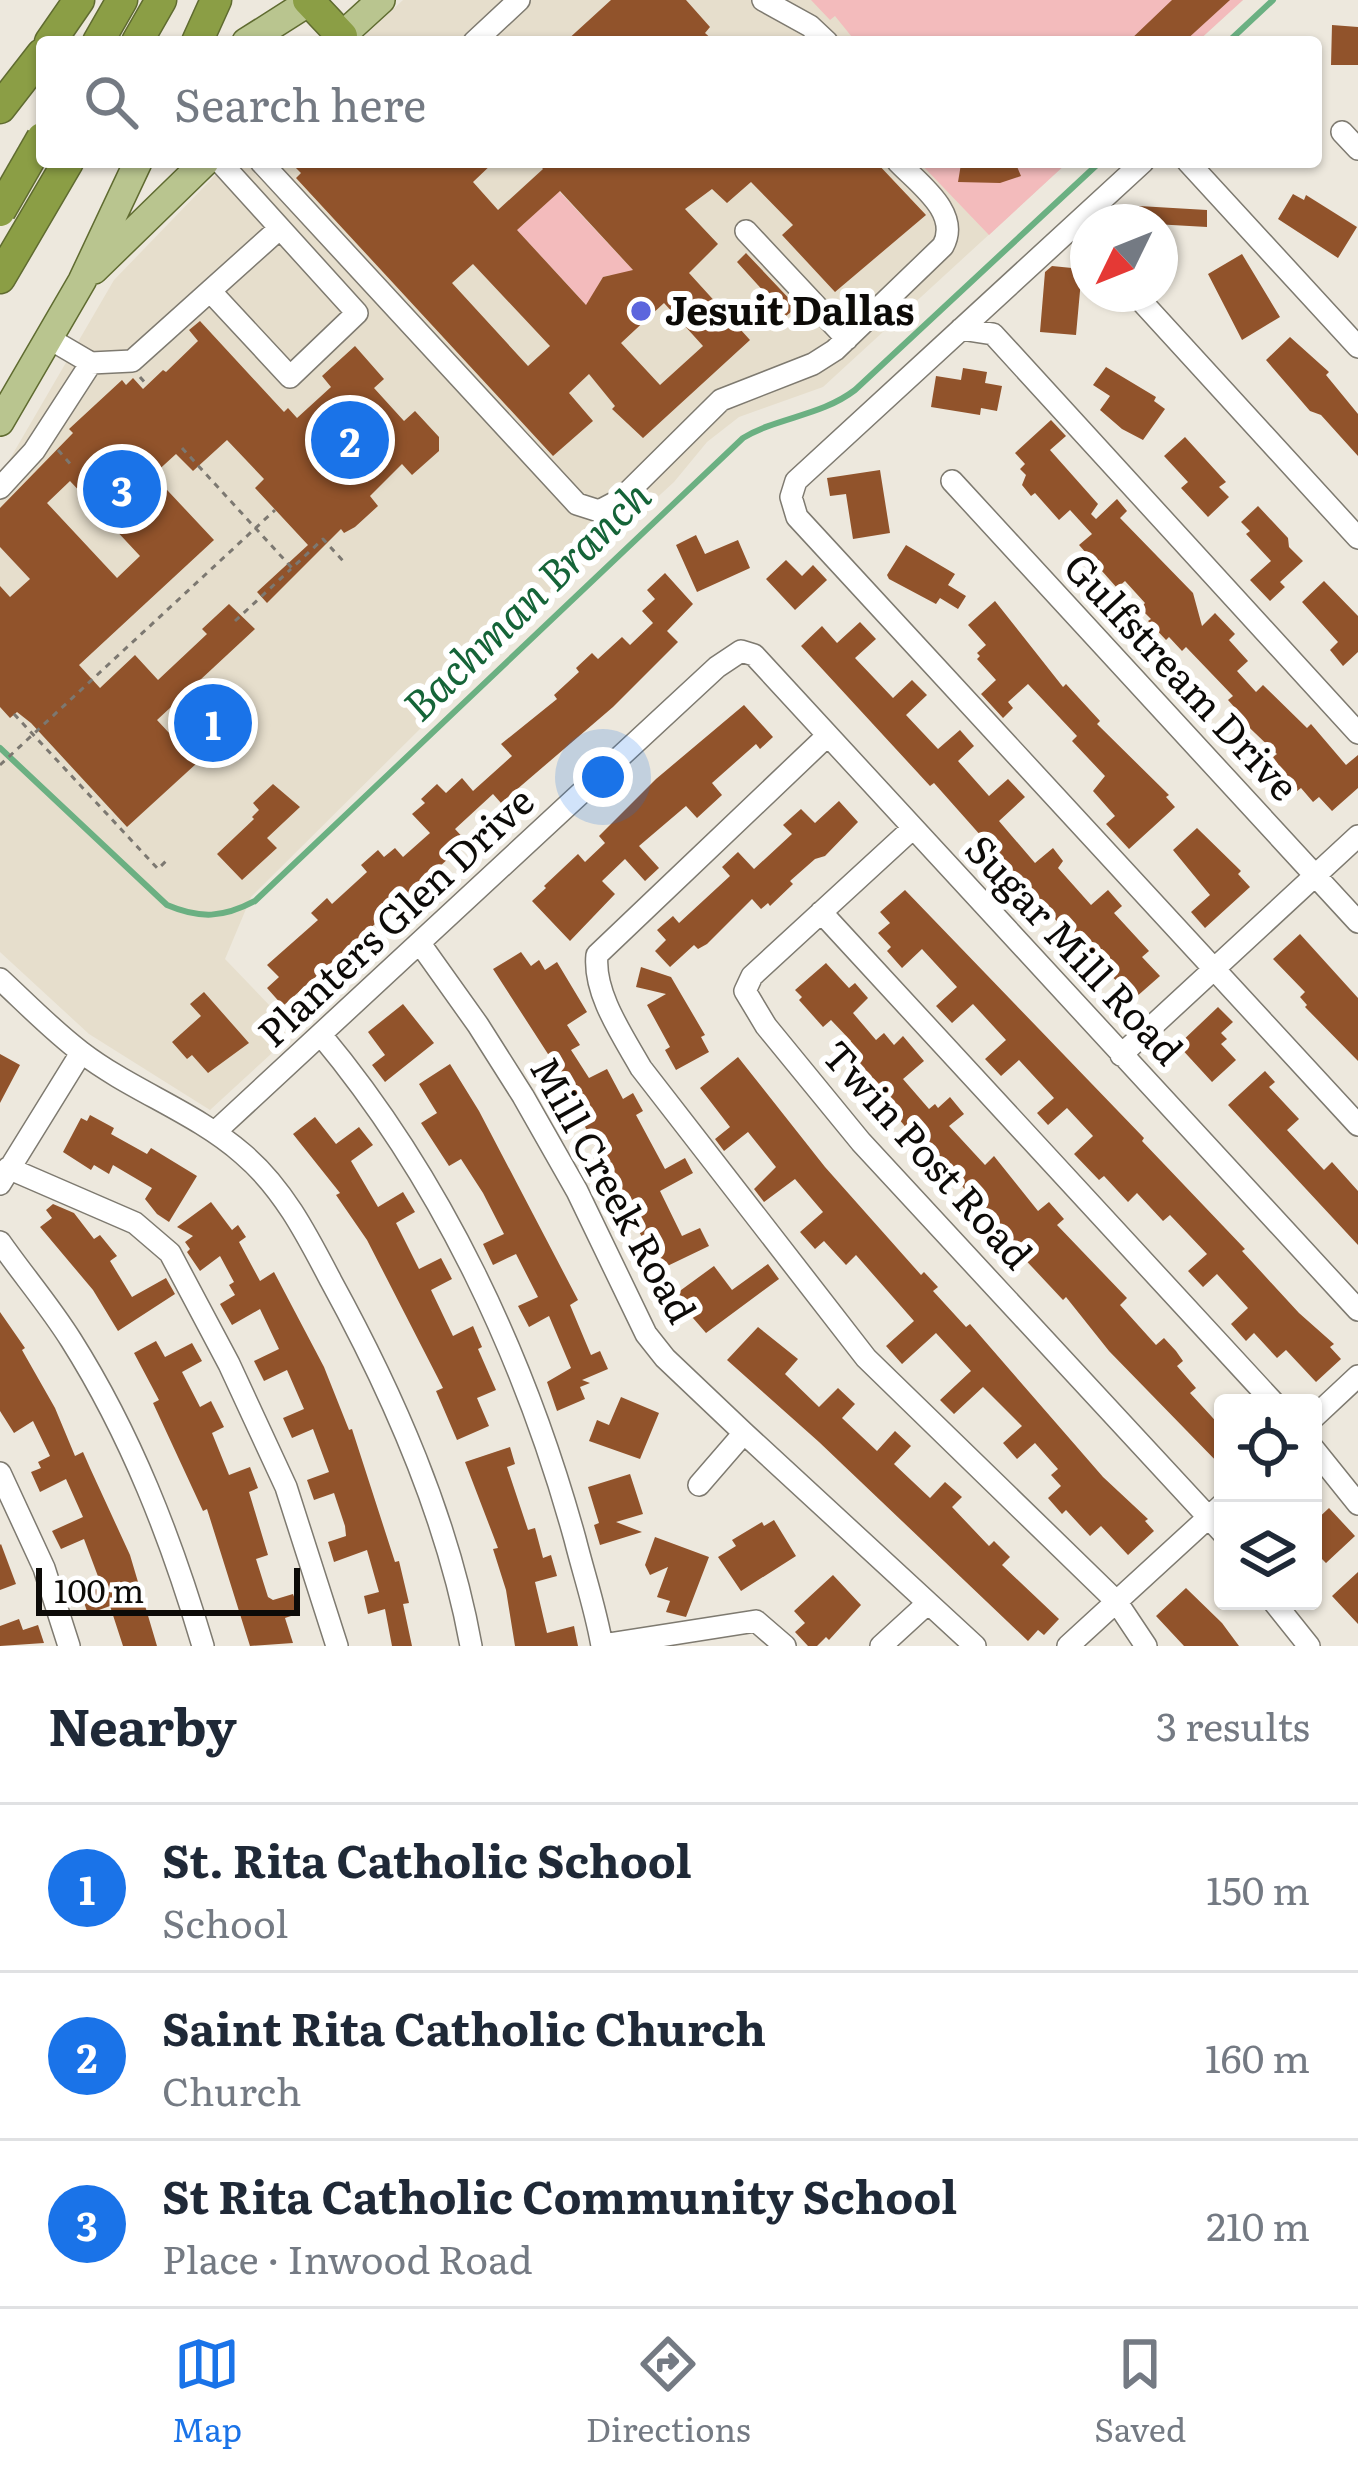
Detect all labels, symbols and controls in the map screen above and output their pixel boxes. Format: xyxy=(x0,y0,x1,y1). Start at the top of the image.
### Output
search box xyxy=(36,36,1322,168)
icon: search xyxy=(78,69,144,135)
text: Search here xyxy=(174,69,426,136)
north arrow xyxy=(1070,204,1178,312)
place label: Jesuit Dallas xyxy=(665,279,914,337)
marker: Jesuit Dallas xyxy=(628,298,654,324)
pin: 2 xyxy=(311,395,389,485)
pin: 3 xyxy=(83,444,161,534)
water label: Bachman Branch xyxy=(387,464,663,733)
street label: Gulfstream Drive xyxy=(1053,538,1314,812)
pin: 1 xyxy=(174,678,252,768)
your location xyxy=(573,747,633,807)
street label: Planters Glen Drive xyxy=(243,771,545,1058)
street label: Sugar Mill Road xyxy=(954,820,1198,1076)
street label: Twin Post Road xyxy=(811,1026,1048,1280)
street label: Mill Creek Road xyxy=(518,1045,713,1332)
map controls xyxy=(1214,1394,1322,1610)
button: locate xyxy=(1214,1394,1322,1502)
button: layers xyxy=(1214,1502,1322,1610)
scale bar xyxy=(36,1562,300,1615)
text: 100 m xyxy=(54,1564,144,1613)
text: Nearby xyxy=(48,1686,237,1762)
text: 3 results xyxy=(1156,1695,1310,1753)
text: St. Rita Catholic School xyxy=(162,1825,692,1892)
text: 1 xyxy=(79,1859,95,1917)
text: 150 m xyxy=(1206,1859,1310,1917)
text: School xyxy=(162,1892,288,1950)
text: Saint Rita Catholic Church xyxy=(162,1993,766,2060)
text: 2 xyxy=(77,2027,97,2085)
text: 160 m xyxy=(1205,2027,1310,2085)
text: Church xyxy=(162,2060,302,2118)
text: St Rita Catholic Community School xyxy=(162,2161,957,2228)
text: 3 xyxy=(76,2195,98,2253)
text: 210 m xyxy=(1206,2195,1310,2253)
text: Place · Inwood Road xyxy=(162,2228,533,2286)
tab: Map xyxy=(172,2331,242,2452)
tab: Directions xyxy=(586,2331,751,2452)
tab: Saved xyxy=(1094,2331,1186,2452)

